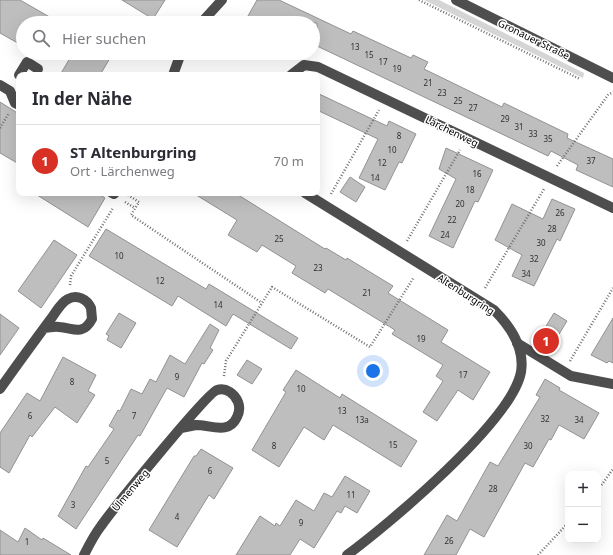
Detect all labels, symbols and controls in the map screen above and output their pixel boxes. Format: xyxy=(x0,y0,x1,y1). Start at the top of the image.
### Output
search box xyxy=(16,16,320,60)
street label: Gronauer Straße xyxy=(496,16,573,63)
icon: search xyxy=(30,27,52,49)
text: Hier suchen xyxy=(62,28,146,48)
house number: 13 xyxy=(350,41,360,52)
house number: 15 xyxy=(364,49,374,60)
house number: 17 xyxy=(378,56,388,67)
house number: 19 xyxy=(392,63,402,74)
house number: 21 xyxy=(423,77,433,88)
text: In der Nähe xyxy=(32,87,132,110)
house number: 23 xyxy=(437,87,447,98)
house number: 25 xyxy=(453,95,463,106)
house number: 27 xyxy=(468,102,478,113)
street label: Lärchenweg xyxy=(423,112,481,150)
house number: 29 xyxy=(500,113,510,124)
house number: 31 xyxy=(514,121,524,132)
house number: 33 xyxy=(528,128,538,139)
house number: 8 xyxy=(397,130,402,141)
house number: 35 xyxy=(543,133,553,144)
text: ST Altenburgring xyxy=(70,142,197,162)
house number: 10 xyxy=(387,144,397,155)
text: 1 xyxy=(41,152,49,170)
text: 70 m xyxy=(274,152,304,170)
house number: 37 xyxy=(586,155,596,166)
house number: 12 xyxy=(377,157,387,168)
text: Ort · Lärchenweg xyxy=(70,162,175,180)
house number: 16 xyxy=(472,168,482,179)
house number: 14 xyxy=(370,172,380,183)
house number: 18 xyxy=(465,184,475,195)
house number: 20 xyxy=(455,198,465,209)
house number: 26 xyxy=(555,207,565,218)
house number: 22 xyxy=(447,214,457,225)
house number: 28 xyxy=(547,223,557,234)
house number: 24 xyxy=(440,229,450,240)
house number: 25 xyxy=(274,233,284,244)
house number: 30 xyxy=(536,237,546,248)
house number: 10 xyxy=(114,250,124,261)
house number: 32 xyxy=(529,253,539,264)
house number: 23 xyxy=(313,262,323,273)
house number: 34 xyxy=(521,268,531,279)
street label: Altenburgring xyxy=(435,270,497,318)
house number: 12 xyxy=(155,275,165,286)
house number: 21 xyxy=(362,287,372,298)
house number: 14 xyxy=(213,299,223,310)
pin: 1 xyxy=(533,326,559,356)
house number: 19 xyxy=(416,333,426,344)
your location xyxy=(363,361,383,381)
house number: 17 xyxy=(458,369,468,380)
house number: 9 xyxy=(175,371,180,382)
house number: 8 xyxy=(70,376,75,387)
house number: 10 xyxy=(296,383,306,394)
house number: 13 xyxy=(337,405,347,416)
house number: 6 xyxy=(28,410,33,421)
house number: 7 xyxy=(132,410,137,421)
house number: 32 xyxy=(540,413,550,424)
house number: 13a xyxy=(355,414,369,425)
house number: 34 xyxy=(574,414,584,425)
house number: 15 xyxy=(388,439,398,450)
house number: 8 xyxy=(272,440,277,451)
house number: 30 xyxy=(523,440,533,451)
house number: 5 xyxy=(105,455,110,466)
house number: 6 xyxy=(208,465,213,476)
street label: Ulmenweg xyxy=(108,466,152,514)
map controls xyxy=(565,471,601,543)
button: + xyxy=(565,471,601,507)
house number: 28 xyxy=(488,483,498,494)
house number: 11 xyxy=(346,489,356,500)
house number: 3 xyxy=(71,499,76,510)
button: − xyxy=(565,507,601,543)
house number: 4 xyxy=(175,511,180,522)
house number: 9 xyxy=(299,517,304,528)
house number: 26 xyxy=(444,535,454,546)
house number: 1 xyxy=(25,536,29,547)

